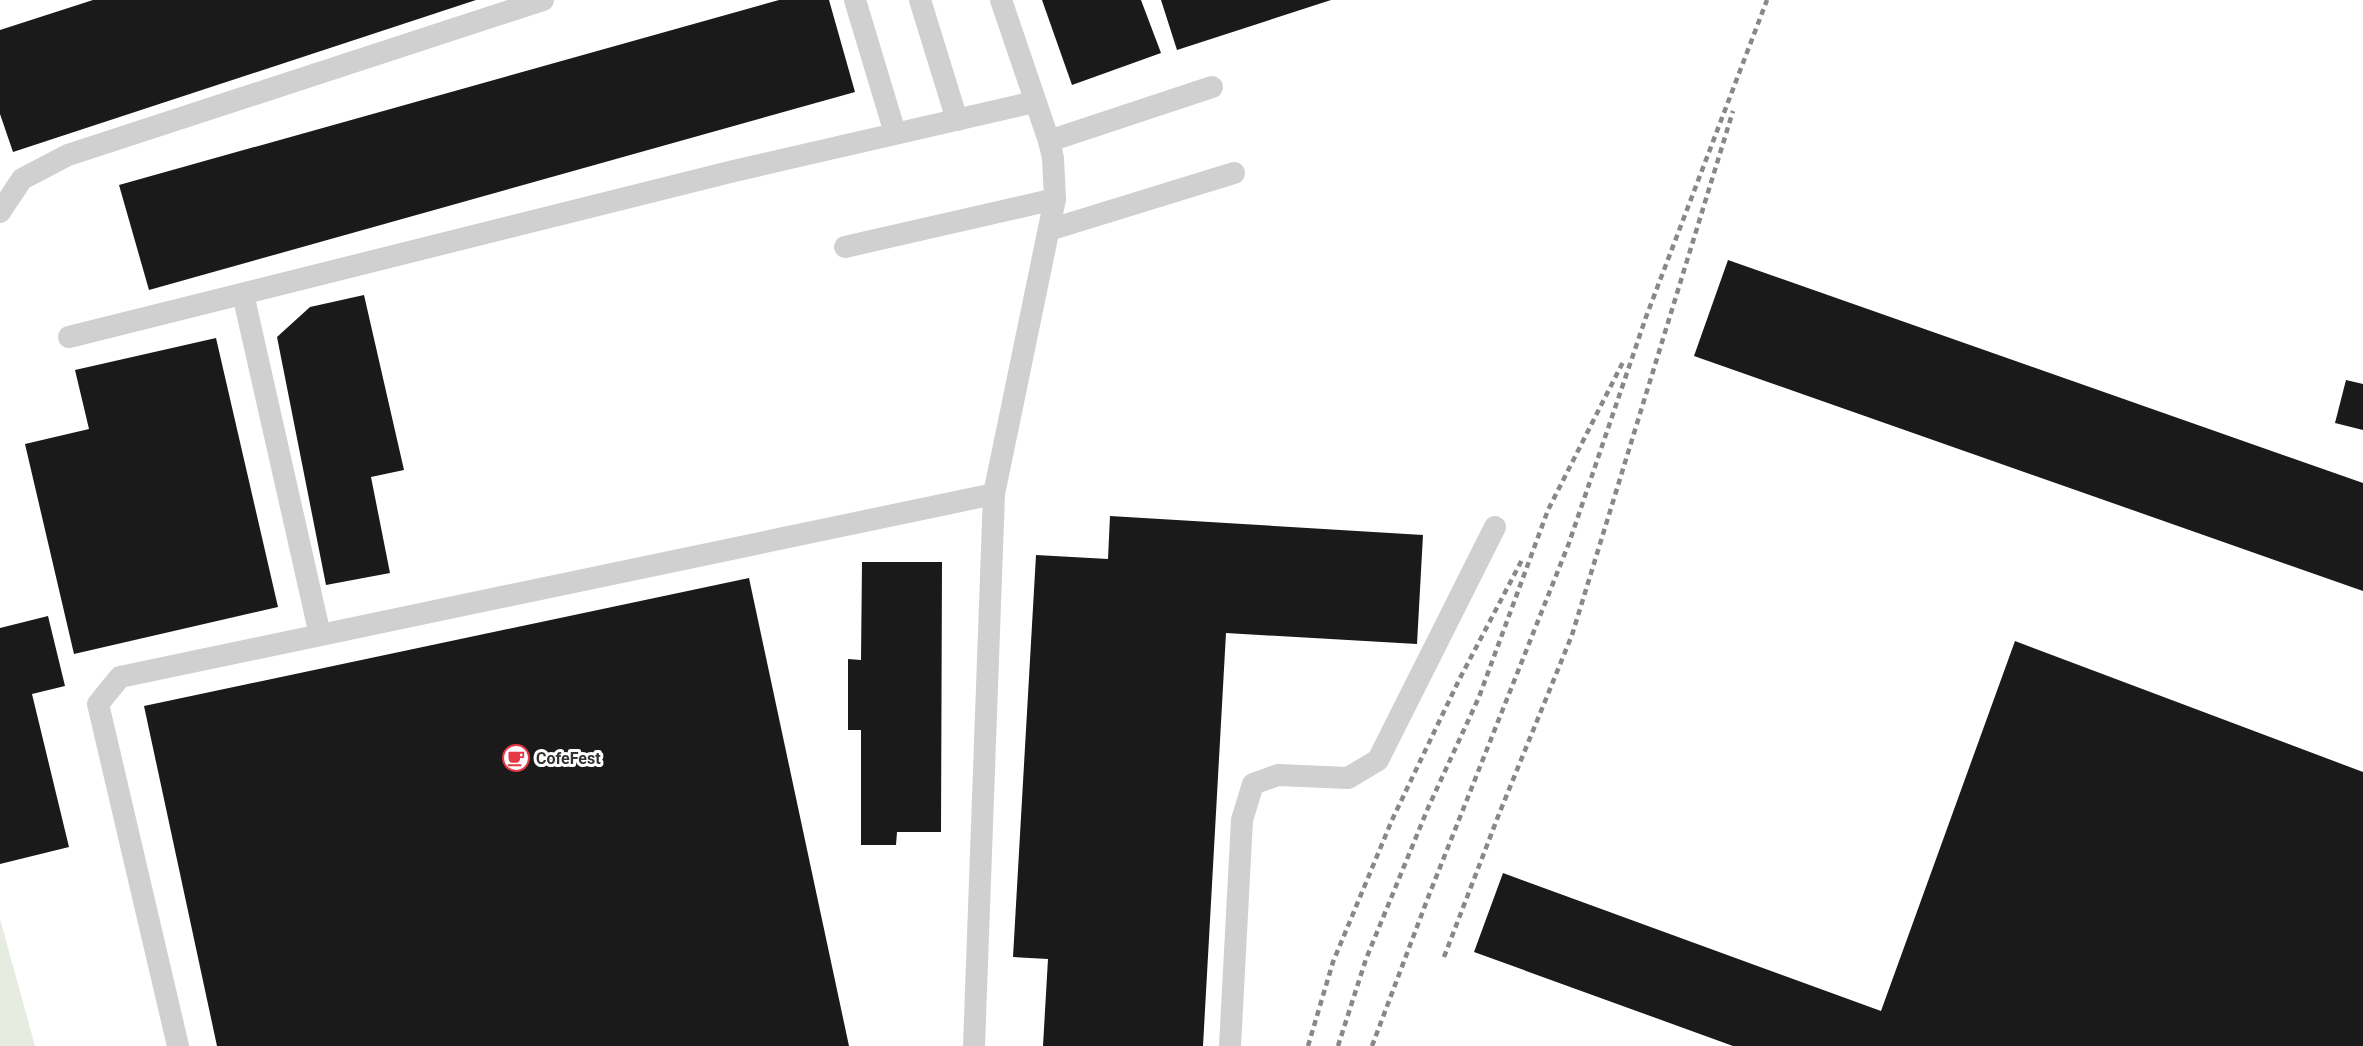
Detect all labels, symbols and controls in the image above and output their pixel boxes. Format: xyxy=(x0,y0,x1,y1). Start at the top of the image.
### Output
cafe icon: CofeFest xyxy=(501,743,531,773)
place label: CofeFest xyxy=(536,749,601,768)

